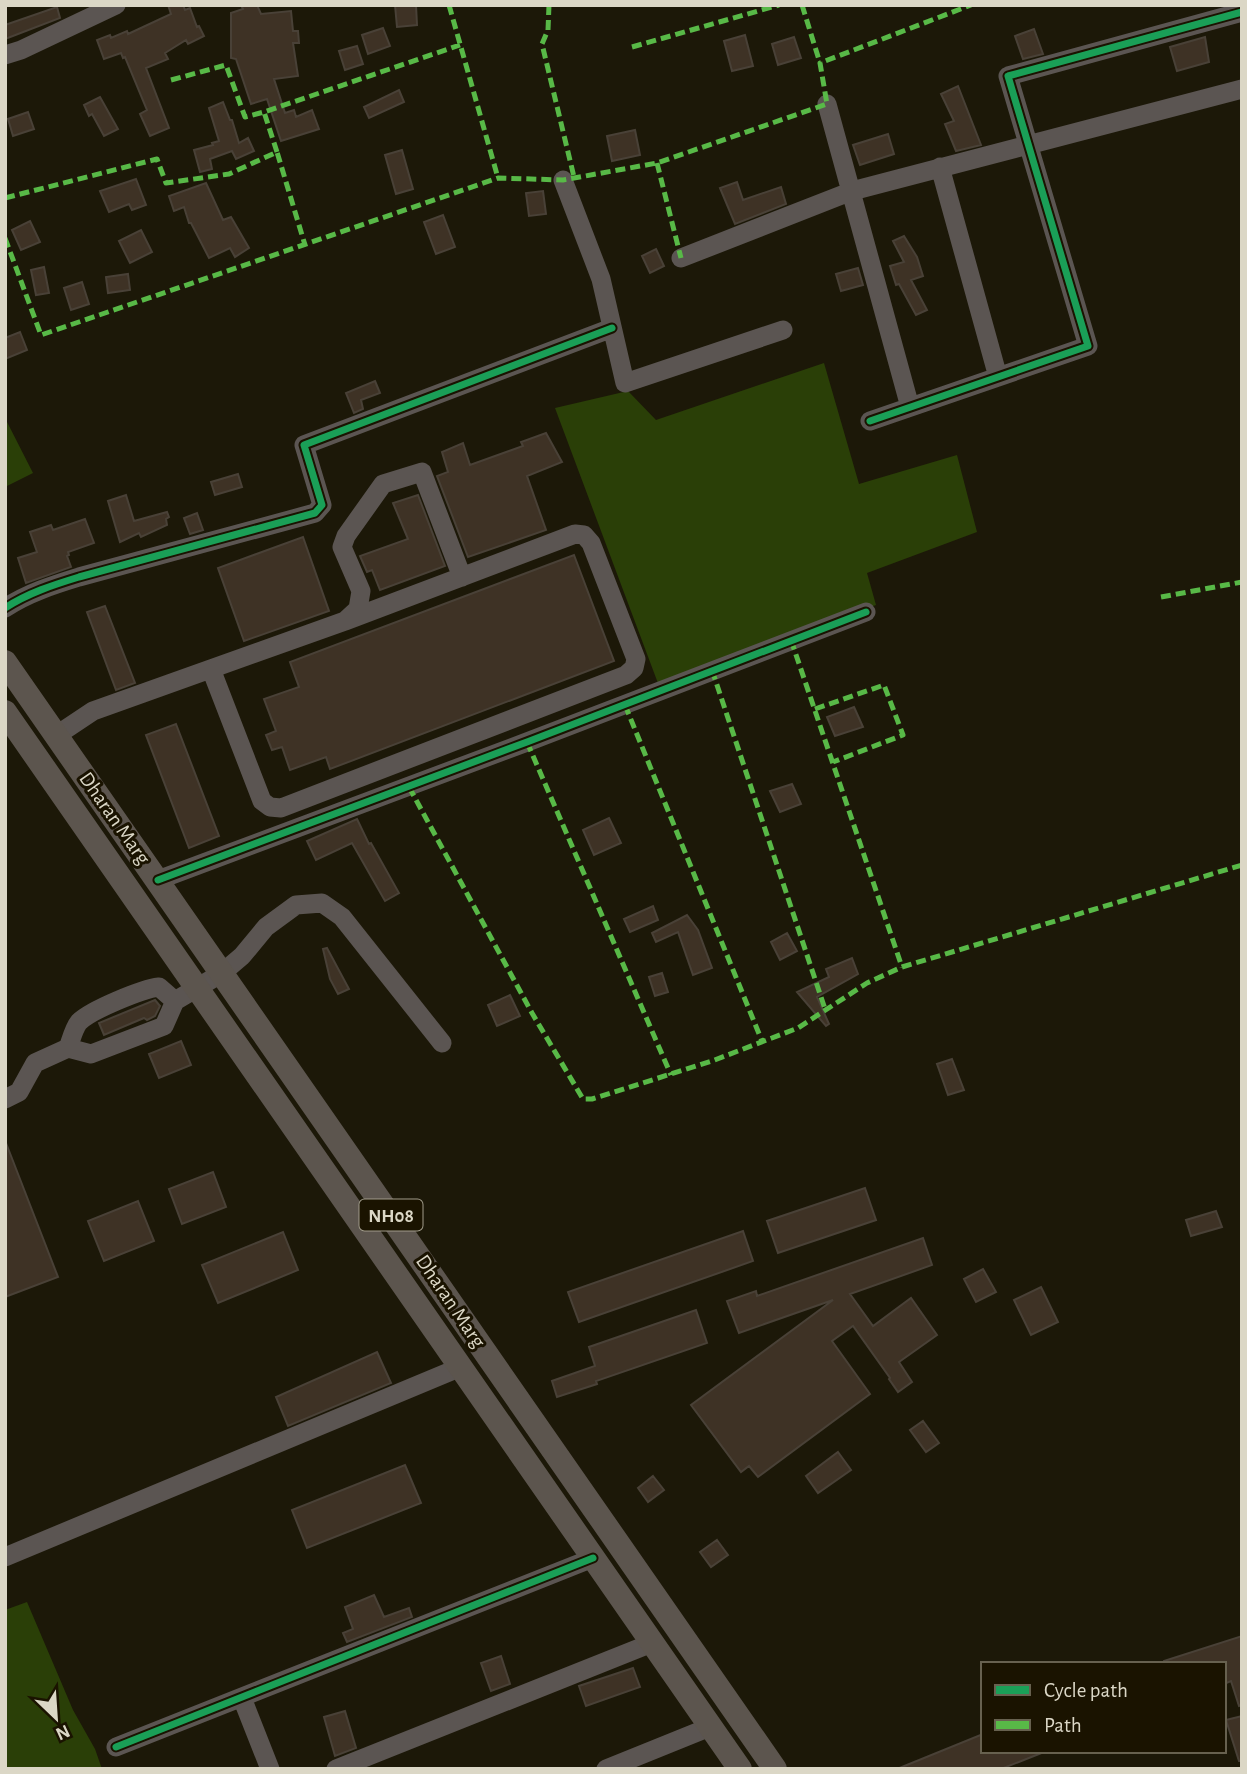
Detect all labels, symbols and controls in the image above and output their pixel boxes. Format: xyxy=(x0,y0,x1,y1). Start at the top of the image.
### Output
street label: Dharan Marg xyxy=(75,768,154,869)
road number: NH08 xyxy=(360,1200,422,1231)
street label: Dharan Marg xyxy=(412,1251,490,1352)
legend xyxy=(981,1662,1226,1753)
text: Cycle path xyxy=(1044,1680,1128,1701)
north arrow xyxy=(21,1683,91,1753)
text: Path xyxy=(1044,1715,1082,1736)
text: N xyxy=(53,1721,73,1743)

